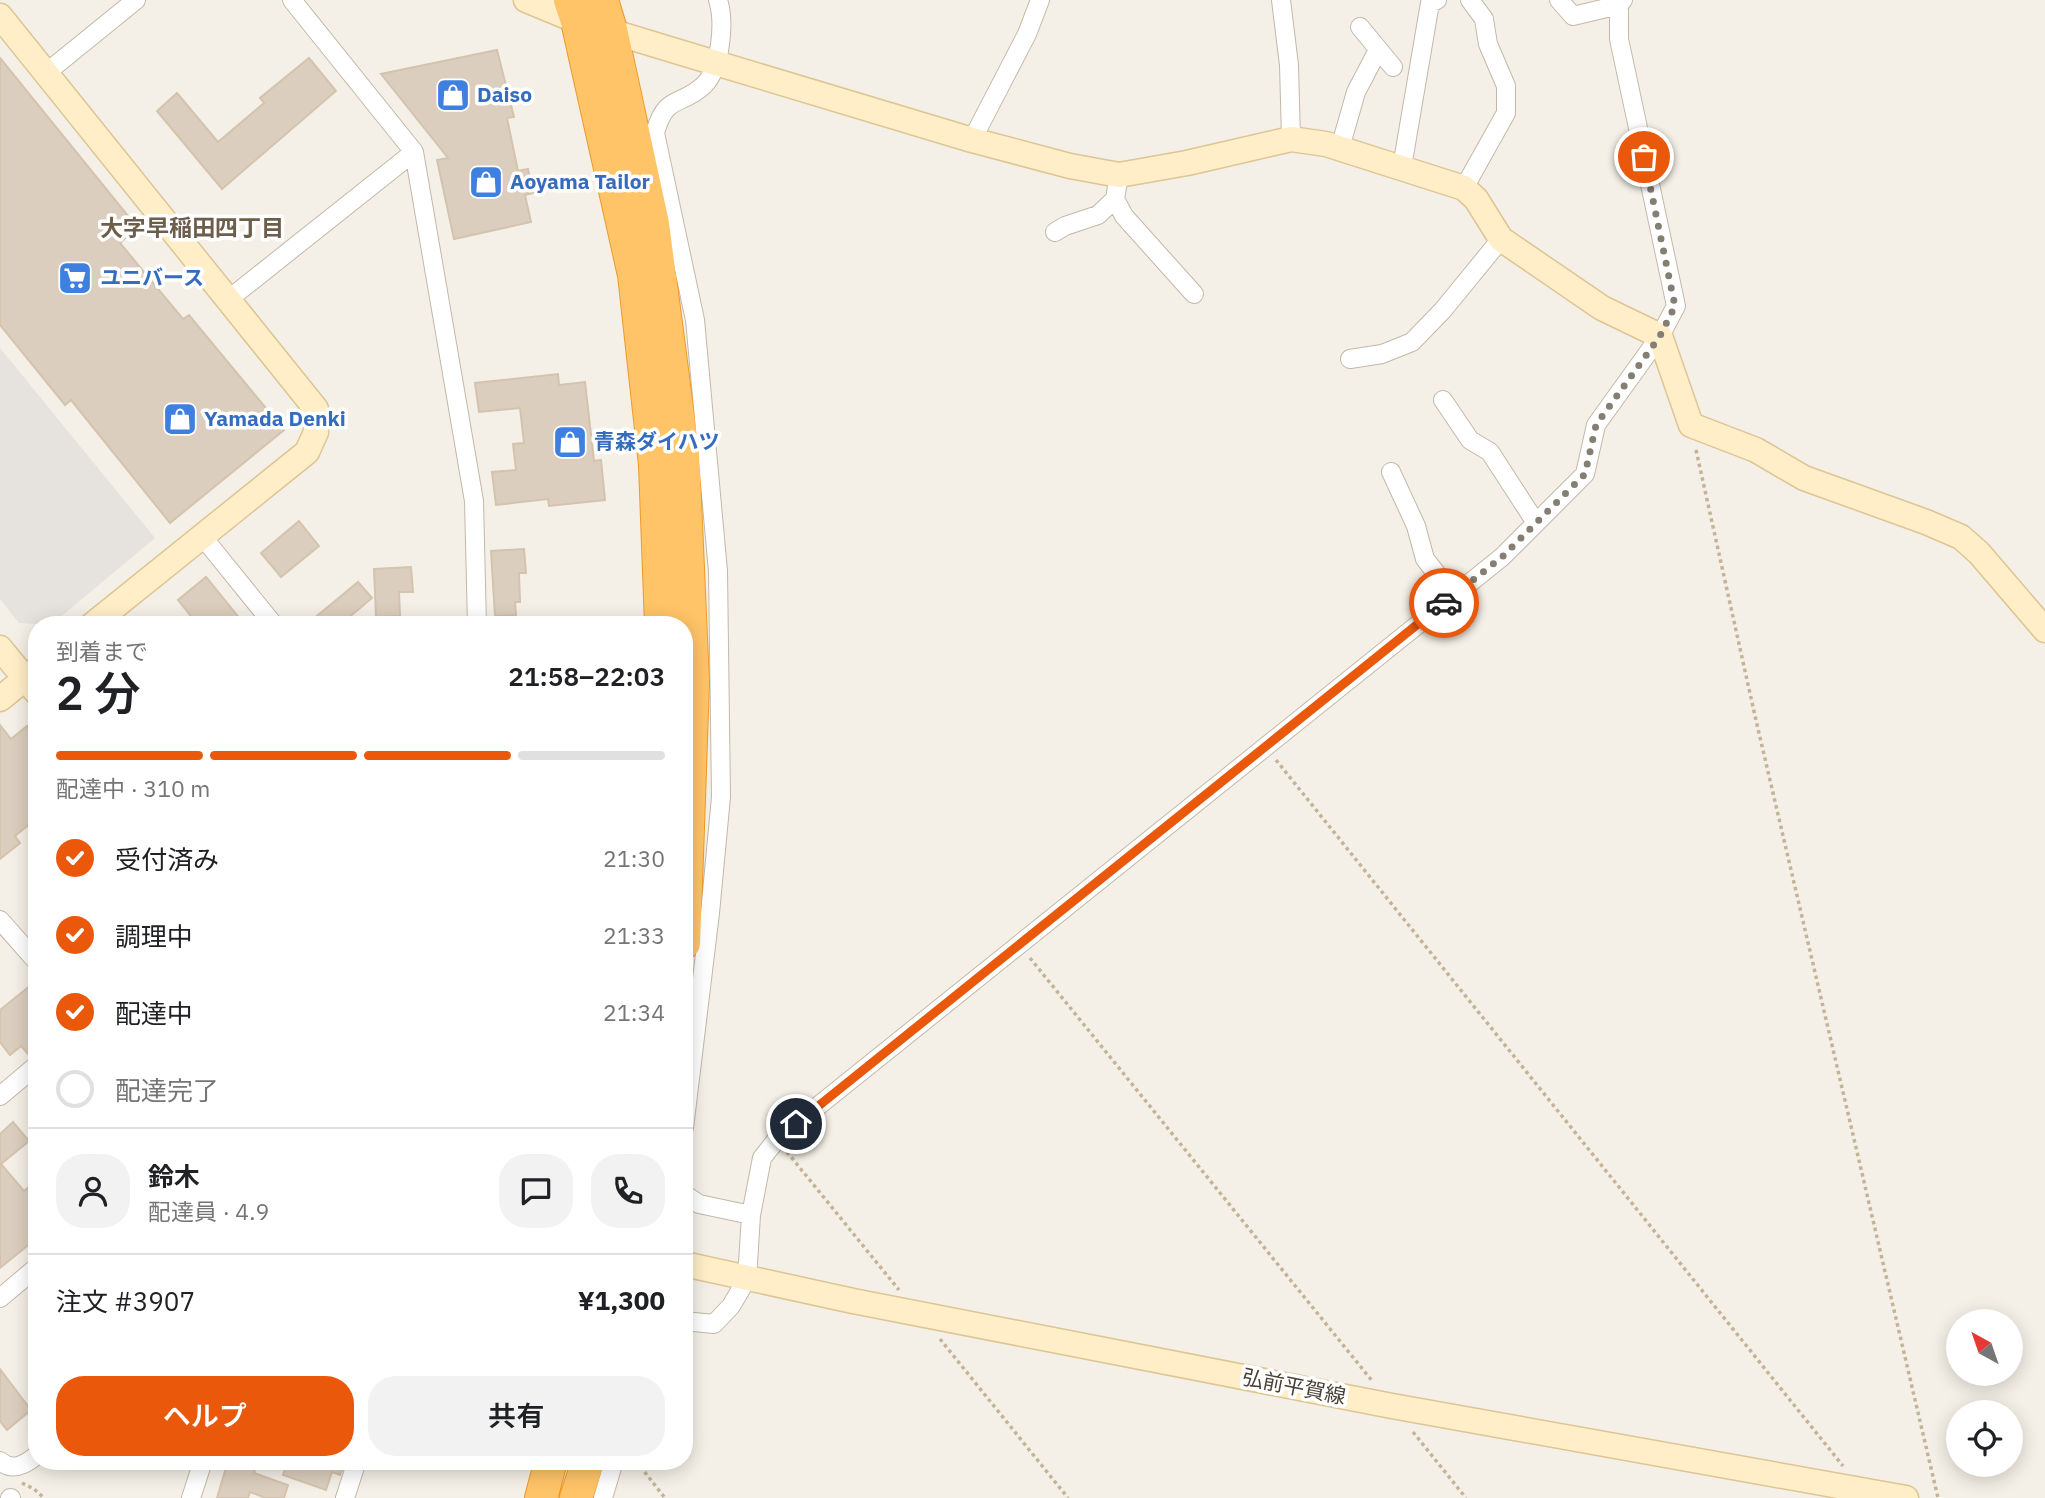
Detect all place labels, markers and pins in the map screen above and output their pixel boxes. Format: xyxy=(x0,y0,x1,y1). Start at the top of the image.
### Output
shop icon: Daiso xyxy=(434,76,472,114)
place label: Daiso xyxy=(477,80,532,108)
pin xyxy=(1614,127,1674,187)
shop icon: Aoyama Tailor xyxy=(467,163,505,201)
place label: Aoyama Tailor xyxy=(510,167,651,195)
supermarket icon: ユニバース xyxy=(56,259,94,297)
place label: ユニバース xyxy=(100,263,204,291)
shop icon: Yamada Denki xyxy=(161,400,199,438)
place label: Yamada Denki xyxy=(204,404,346,432)
shop icon: 青森ダイハツ xyxy=(551,423,589,461)
place label: 青森ダイハツ xyxy=(594,427,720,455)
pin xyxy=(766,1094,826,1154)

